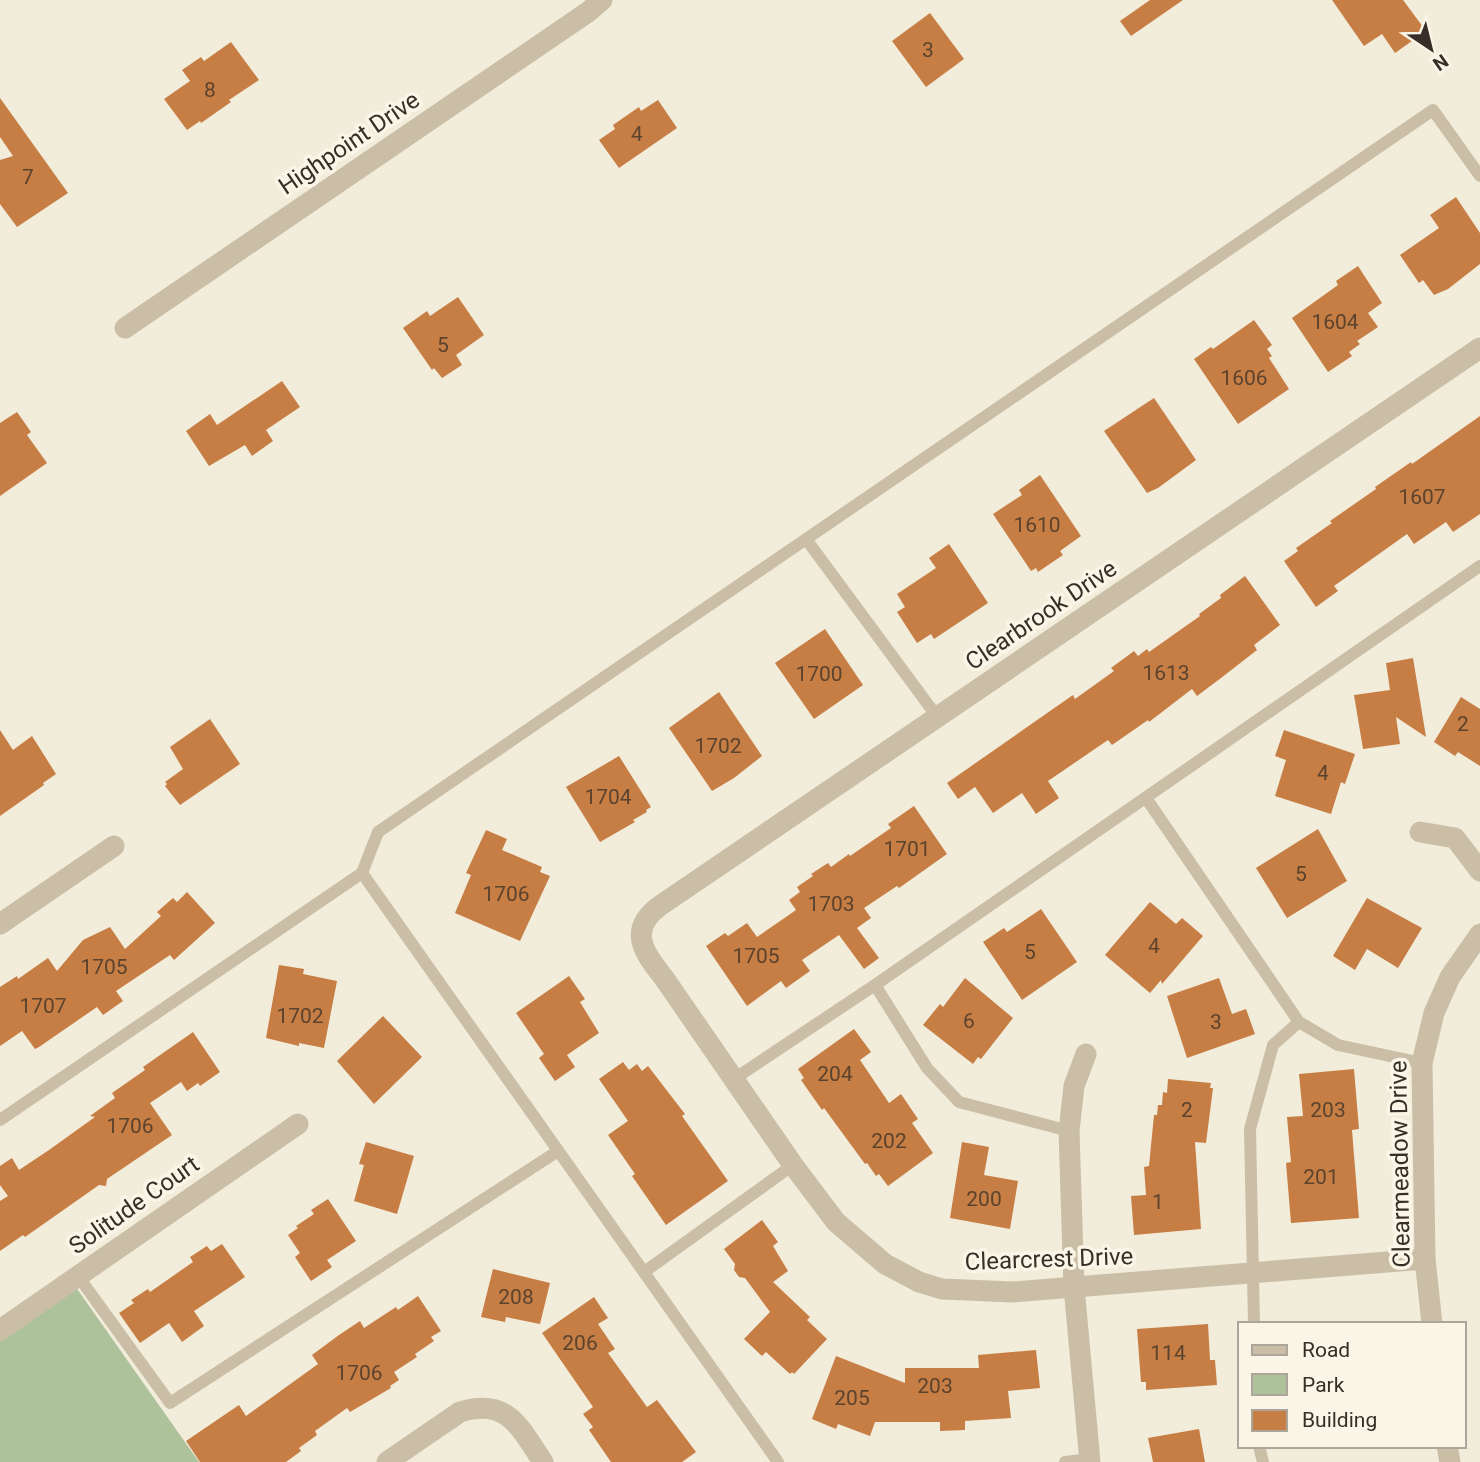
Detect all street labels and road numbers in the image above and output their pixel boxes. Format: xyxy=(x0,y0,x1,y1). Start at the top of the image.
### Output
street label: Highpoint Drive xyxy=(273,86,425,200)
street label: Clearbrook Drive xyxy=(960,554,1122,676)
street label: Clearmeadow Drive xyxy=(1384,1060,1416,1268)
street label: Solitude Court xyxy=(64,1150,204,1260)
street label: Clearcrest Drive xyxy=(964,1242,1134,1276)

